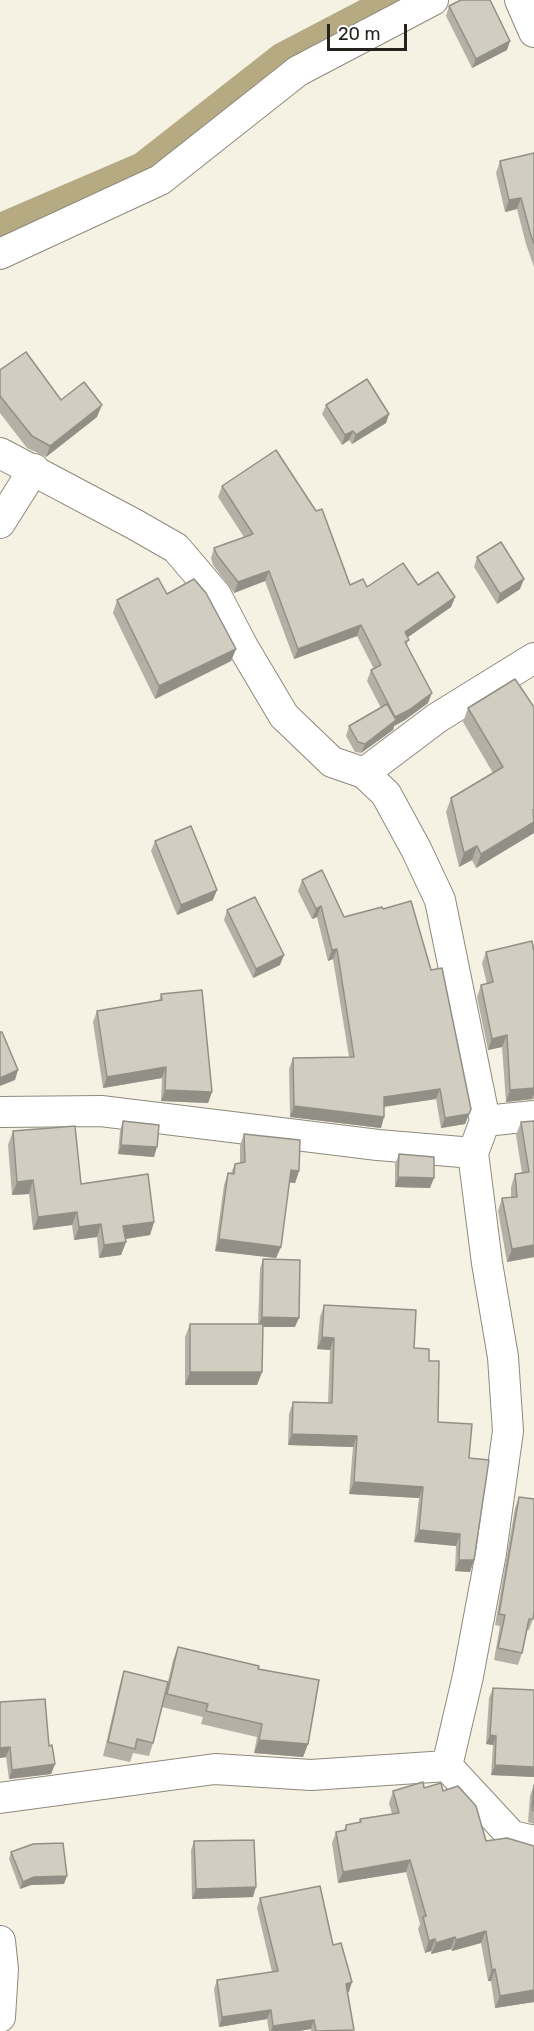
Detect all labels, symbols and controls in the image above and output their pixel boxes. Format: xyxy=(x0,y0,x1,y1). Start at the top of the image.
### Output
scale bar xyxy=(330,12,410,50)
text: 20 m xyxy=(338,23,380,45)

